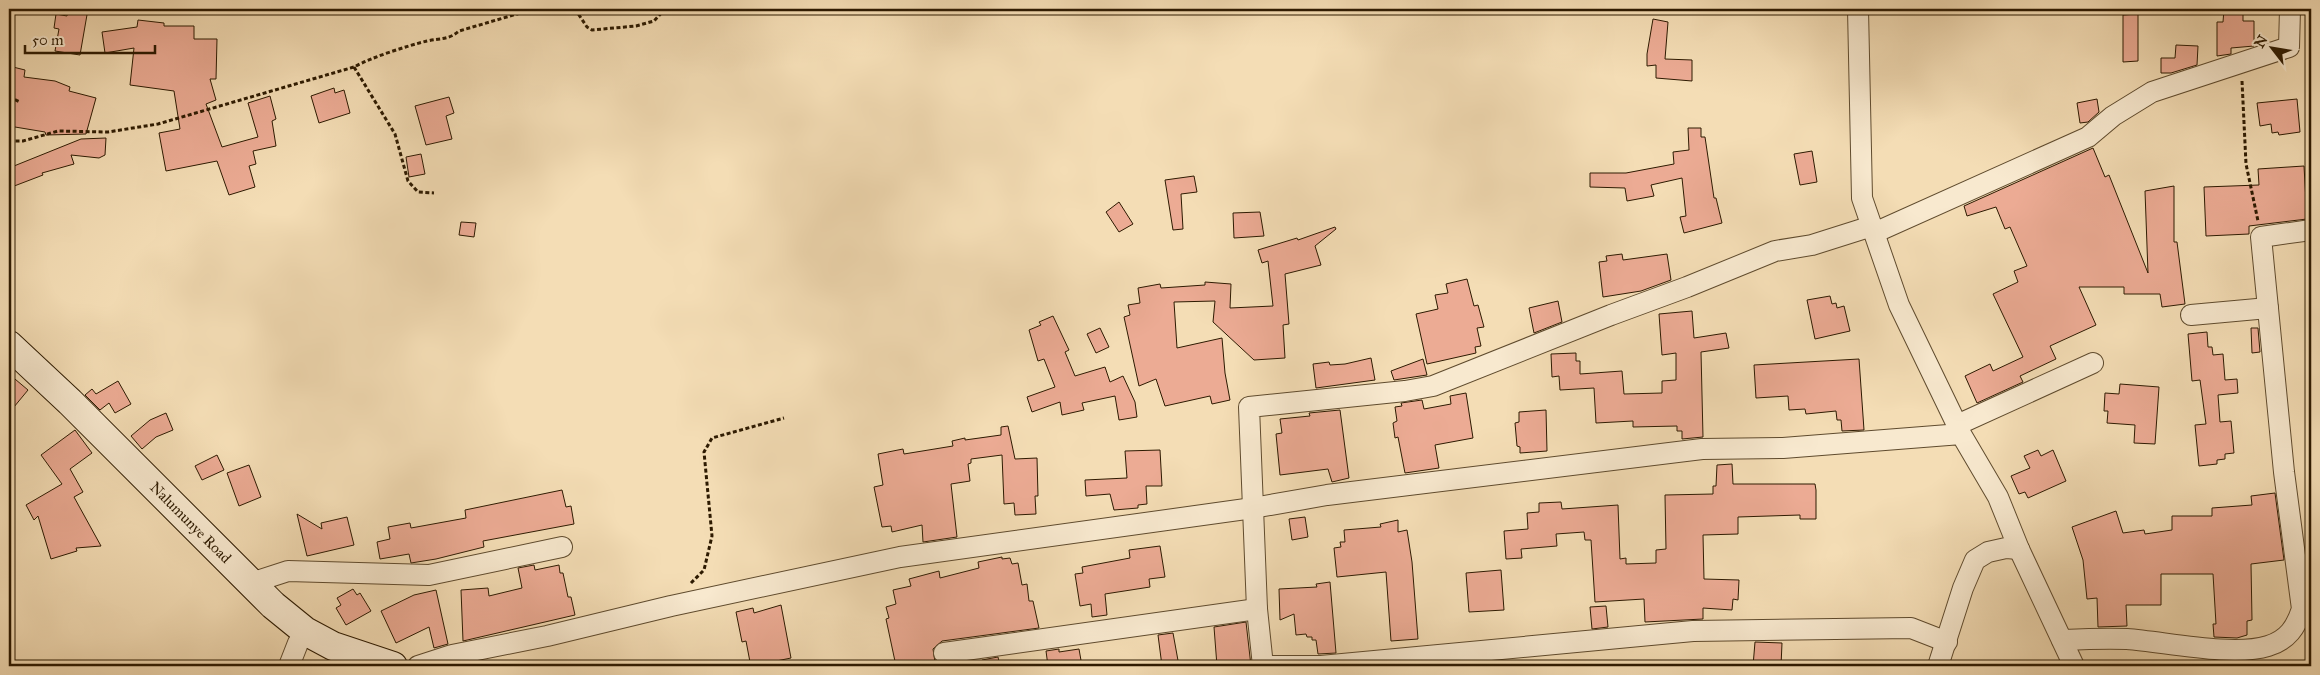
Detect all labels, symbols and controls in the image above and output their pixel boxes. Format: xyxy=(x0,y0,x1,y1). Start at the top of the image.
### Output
scale bar xyxy=(25,22,155,54)
north arrow xyxy=(2248,22,2298,72)
text: 50 m xyxy=(32,31,64,49)
text: N xyxy=(2251,32,2272,51)
street label: Nalumunye Road xyxy=(146,478,235,567)

